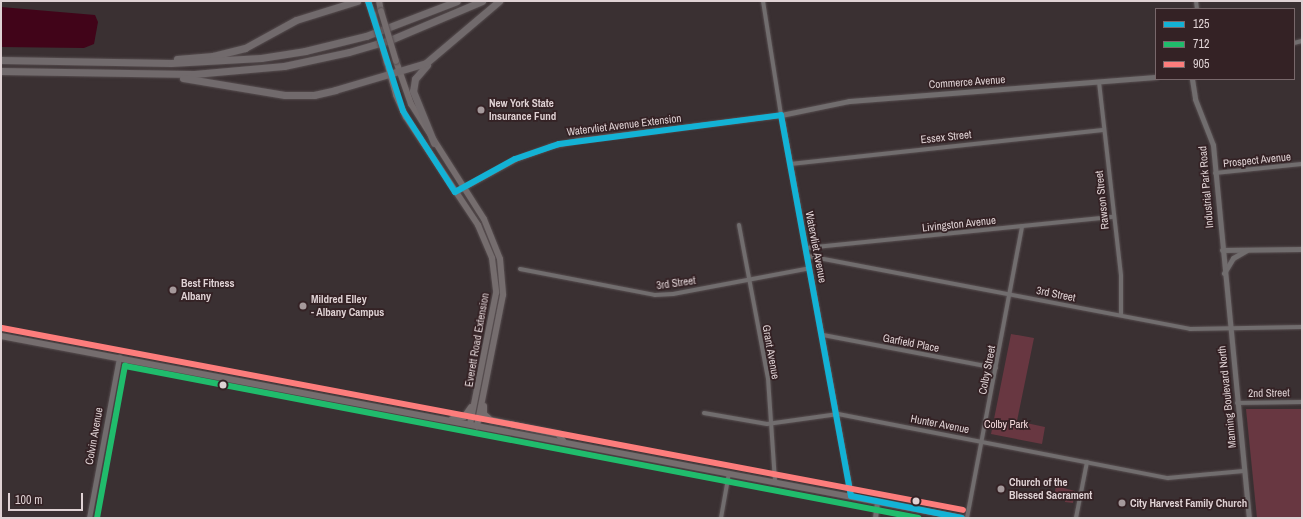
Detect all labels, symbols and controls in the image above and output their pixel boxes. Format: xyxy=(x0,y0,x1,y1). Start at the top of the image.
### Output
legend xyxy=(1155,8,1295,80)
text: 125 xyxy=(1193,16,1209,32)
text: 712 xyxy=(1193,36,1209,52)
text: 905 xyxy=(1193,56,1209,72)
street label: Commerce Avenue xyxy=(928,73,1006,91)
place label: New York State Insurance Fund xyxy=(489,97,556,123)
marker: New York State Insurance Fund xyxy=(476,105,486,115)
street label: Watervliet Avenue Extension xyxy=(566,111,682,139)
street label: Essex Street xyxy=(920,128,972,146)
street label: Industrial Park Road xyxy=(1196,145,1216,229)
street label: Prospect Avenue xyxy=(1222,150,1292,170)
street label: Rawson Street xyxy=(1092,170,1112,230)
street label: Watervliet Avenue xyxy=(803,210,829,284)
street label: Livingston Avenue xyxy=(921,214,997,234)
street label: 3rd Street xyxy=(655,274,697,292)
place label: Best Fitness Albany xyxy=(181,277,235,303)
street label: 3rd Street xyxy=(1035,284,1077,304)
marker: Best Fitness Albany xyxy=(168,285,178,295)
street label: Everett Road Extension xyxy=(462,292,492,388)
place label: Mildred Elley - Albany Campus xyxy=(311,293,385,319)
marker: Mildred Elley - Albany Campus xyxy=(298,301,308,311)
street label: Grant Avenue xyxy=(760,324,782,380)
street label: Garfield Place xyxy=(882,331,940,355)
street label: Colby Street xyxy=(976,344,998,396)
street label: Manning Boulevard North xyxy=(1215,345,1239,449)
unlabelled marker xyxy=(218,380,228,390)
street label: 2nd Street xyxy=(1248,386,1290,400)
street label: Colvin Avenue xyxy=(82,406,106,466)
street label: Hunter Avenue xyxy=(909,412,971,436)
park label: Colby Park xyxy=(984,417,1028,431)
place label: Church of the Blessed Sacrament xyxy=(1009,476,1092,502)
marker: Church of the Blessed Sacrament xyxy=(996,484,1006,494)
scale bar xyxy=(10,485,85,511)
text: 100 m xyxy=(15,492,42,508)
unlabelled marker xyxy=(911,496,921,506)
place label: City Harvest Family Church xyxy=(1130,496,1247,510)
marker: City Harvest Family Church xyxy=(1117,498,1127,508)

